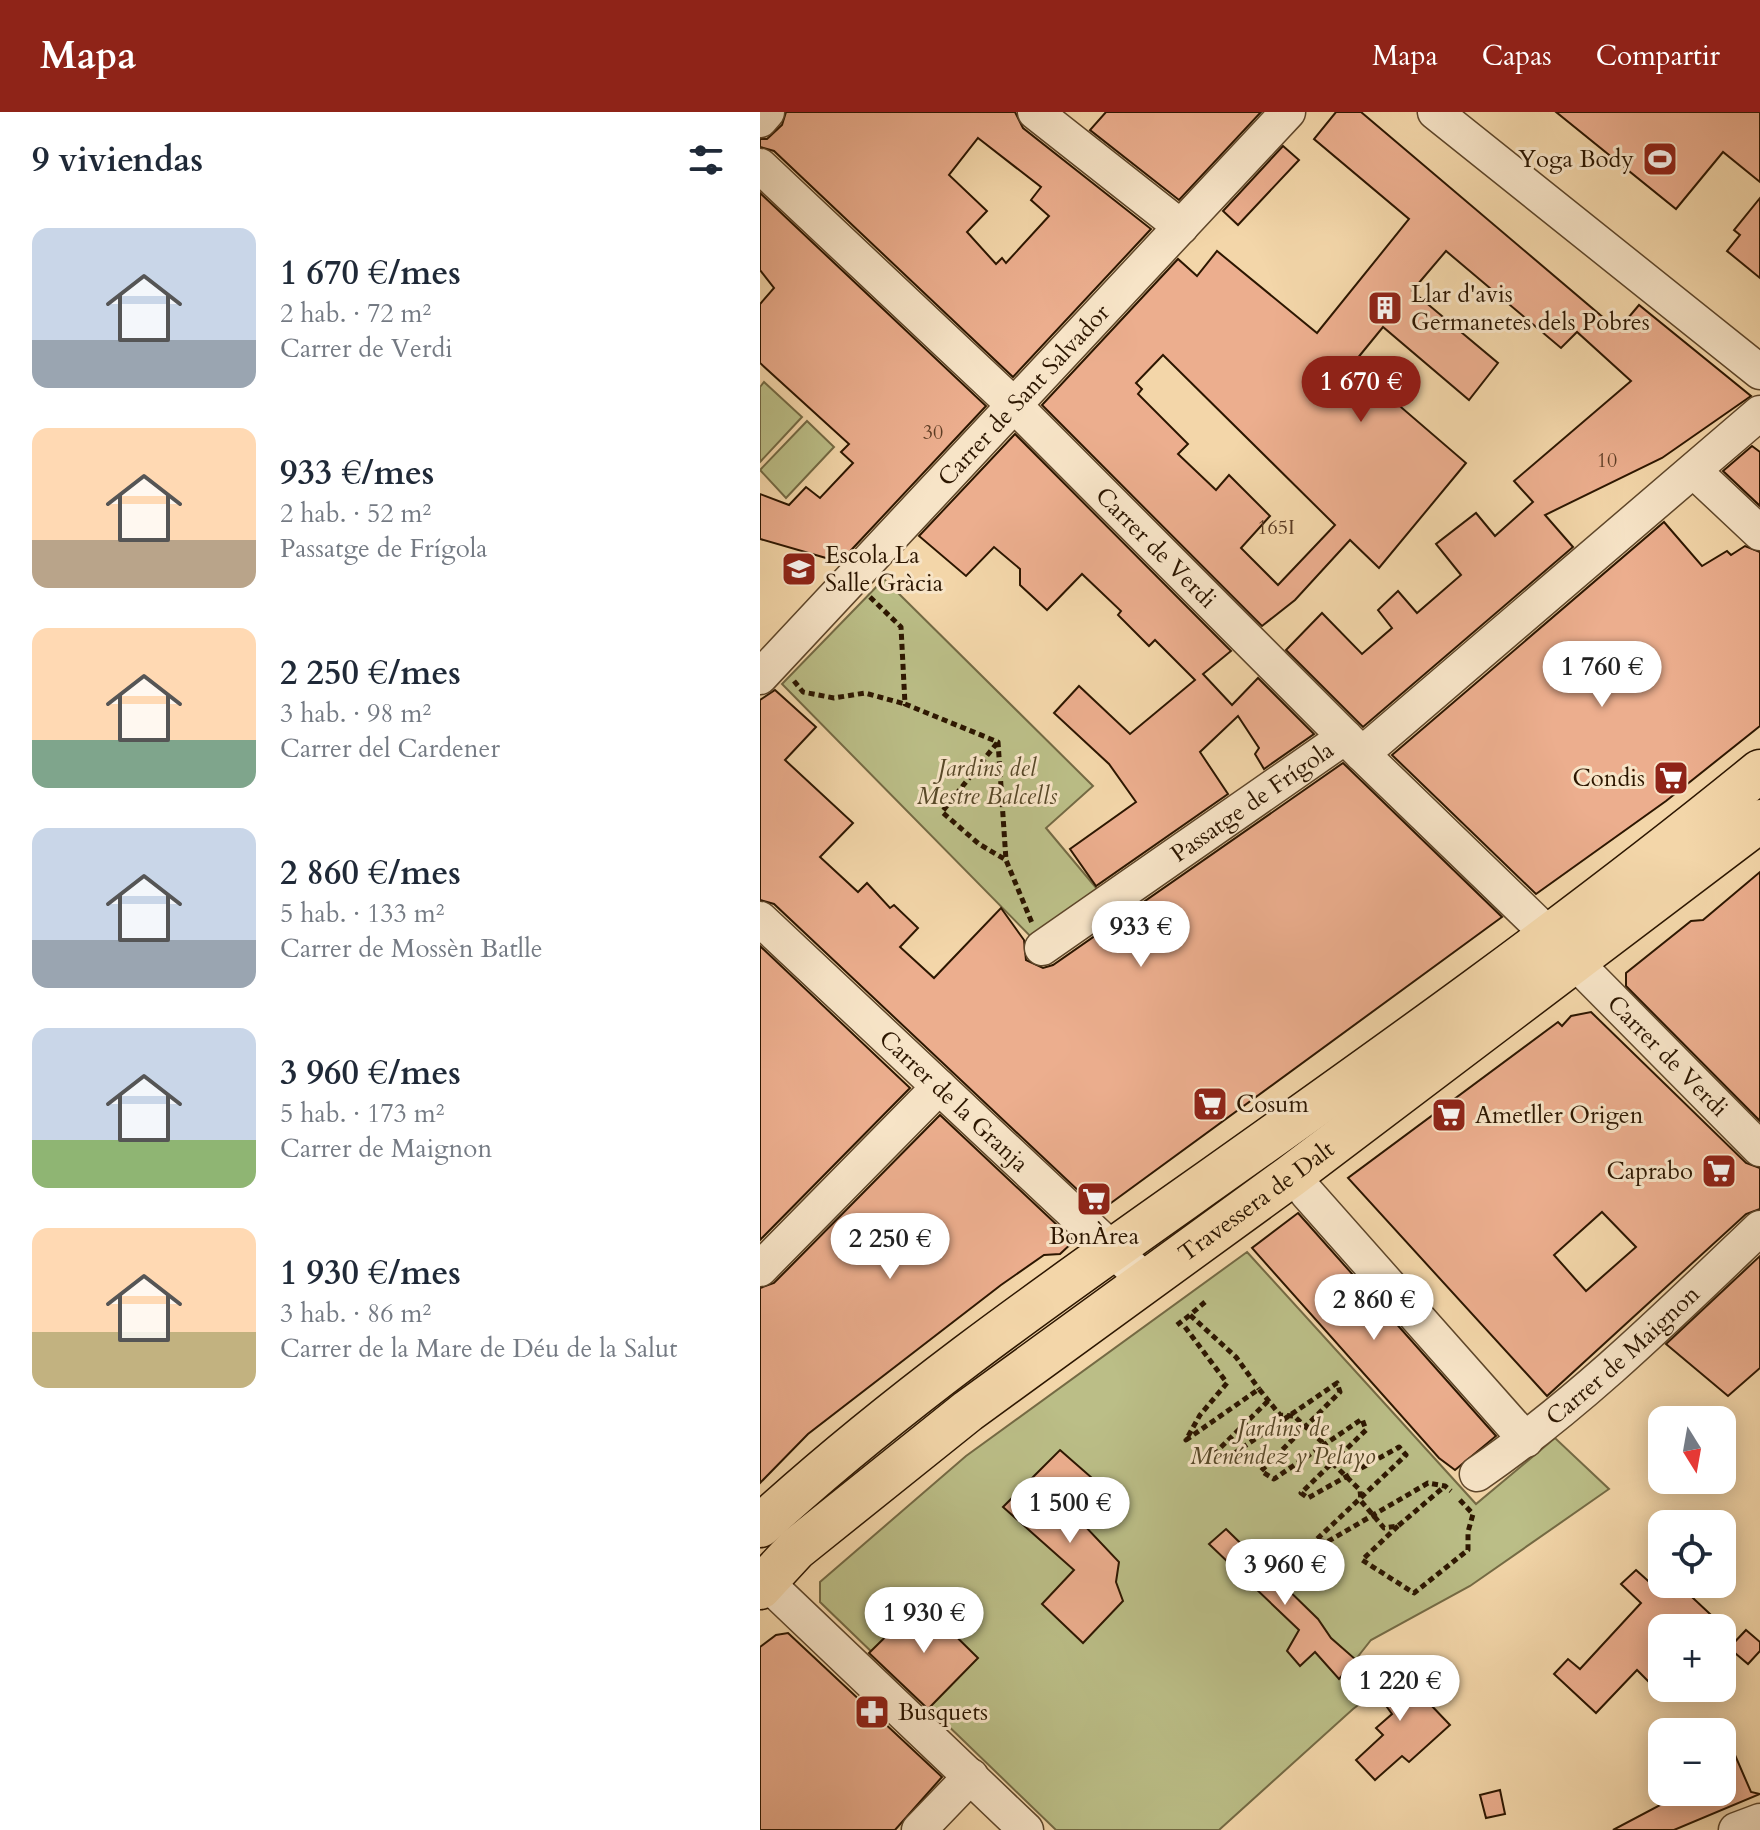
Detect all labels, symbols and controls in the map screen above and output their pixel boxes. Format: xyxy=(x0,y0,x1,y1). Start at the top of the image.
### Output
text: Mapa xyxy=(40,30,136,82)
text: Mapa xyxy=(1372,37,1438,75)
text: Capas xyxy=(1482,37,1552,75)
text: Compartir xyxy=(1596,37,1720,75)
text: 9 viviendas xyxy=(32,137,203,183)
icon: filters xyxy=(684,138,728,182)
sports icon: Yoga Body xyxy=(1641,140,1679,178)
place label: Yoga Body xyxy=(1518,143,1634,176)
text: 1 670 €/mes xyxy=(280,250,461,296)
icon: home xyxy=(96,260,192,356)
place label: Llar d'avis Germanetes dels Pobres xyxy=(1411,278,1650,339)
building icon: Llar d'avis Germanetes dels Pobres xyxy=(1366,289,1404,327)
text: 2 hab. · 72 m² xyxy=(280,296,431,331)
street label: Carrer de Sant Salvador xyxy=(931,297,1117,494)
text: Carrer de Verdi xyxy=(280,331,453,366)
pin: 1 670 € xyxy=(1287,356,1435,424)
text: 1 670 € xyxy=(1320,364,1402,399)
house number: 30 xyxy=(923,419,943,446)
house number: 10 xyxy=(1597,447,1617,474)
text: 933 €/mes xyxy=(280,450,434,496)
icon: home xyxy=(96,460,192,556)
street label: Carrer de Verdi xyxy=(1088,480,1224,616)
text: 2 hab. · 52 m² xyxy=(280,496,431,531)
house number: 165I xyxy=(1257,514,1295,541)
text: Passatge de Frígola xyxy=(280,531,488,566)
place label: Escola La Salle Gràcia xyxy=(825,539,944,600)
school or university icon: Escola La Salle Gràcia xyxy=(780,550,818,588)
pin: 1 760 € xyxy=(1528,641,1676,709)
text: 1 760 € xyxy=(1561,649,1643,684)
text: 2 250 €/mes xyxy=(280,650,461,696)
icon: home xyxy=(96,660,192,756)
text: 3 hab. · 98 m² xyxy=(280,696,431,731)
text: Carrer del Cardener xyxy=(280,731,500,766)
street label: Passatge de Frígola xyxy=(1164,733,1341,870)
park label: Jardins del Mestre Balcells xyxy=(917,752,1057,813)
supermarket icon: Condis xyxy=(1652,759,1690,797)
place label: Condis xyxy=(1572,762,1645,795)
text: 2 860 €/mes xyxy=(280,850,461,896)
icon: home xyxy=(96,860,192,956)
text: 5 hab. · 133 m² xyxy=(280,896,445,931)
pin: 933 € xyxy=(1085,901,1197,969)
text: 933 € xyxy=(1110,909,1172,944)
text: Carrer de Mossèn Batlle xyxy=(280,931,543,966)
street label: Carrer de Verdi xyxy=(1600,988,1735,1125)
street label: Carrer de la Granja xyxy=(871,1023,1036,1180)
text: 3 960 €/mes xyxy=(280,1050,461,1096)
icon: home xyxy=(96,1060,192,1156)
supermarket icon: Cosum xyxy=(1191,1085,1229,1123)
place label: Cosum xyxy=(1236,1088,1310,1121)
text: 5 hab. · 173 m² xyxy=(280,1096,445,1131)
supermarket icon: Ametller Origen xyxy=(1430,1096,1468,1134)
place label: Ametller Origen xyxy=(1475,1099,1644,1132)
text: Carrer de Maignon xyxy=(280,1131,492,1166)
street label: Travessera de Dalt xyxy=(1172,1133,1341,1270)
supermarket icon: Caprabo xyxy=(1700,1152,1738,1190)
place label: Caprabo xyxy=(1607,1155,1693,1188)
supermarket icon: BonÀrea xyxy=(1075,1180,1113,1218)
pin: 2 250 € xyxy=(816,1213,964,1281)
place label: BonÀrea xyxy=(1049,1220,1140,1253)
text: 2 250 € xyxy=(849,1221,931,1256)
text: 1 930 €/mes xyxy=(280,1250,461,1296)
icon: home xyxy=(96,1260,192,1356)
pin: 2 860 € xyxy=(1300,1274,1448,1342)
street label: Carrer de Maignon xyxy=(1539,1278,1707,1433)
text: 2 860 € xyxy=(1333,1282,1415,1317)
text: 3 hab. · 86 m² xyxy=(280,1296,431,1331)
text: Carrer de la Mare de Déu de la Salut xyxy=(280,1331,677,1366)
north arrow xyxy=(1648,1406,1736,1494)
map controls xyxy=(1648,1406,1736,1806)
park label: Jardins de Menéndez y Pelayo xyxy=(1190,1412,1376,1473)
pin: 1 500 € xyxy=(996,1477,1144,1545)
text: 1 500 € xyxy=(1029,1485,1111,1520)
button: locate xyxy=(1648,1510,1736,1598)
pin: 3 960 € xyxy=(1211,1539,1359,1607)
text: 3 960 € xyxy=(1244,1547,1326,1582)
pin: 1 930 € xyxy=(850,1587,998,1655)
text: 1 930 € xyxy=(883,1595,965,1630)
button: + xyxy=(1648,1614,1736,1702)
pin: 1 220 € xyxy=(1326,1655,1474,1723)
text: 1 220 € xyxy=(1359,1663,1441,1698)
pharmacy icon: Busquets xyxy=(853,1693,891,1731)
place label: Busquets xyxy=(898,1696,988,1729)
button: − xyxy=(1648,1718,1736,1806)

